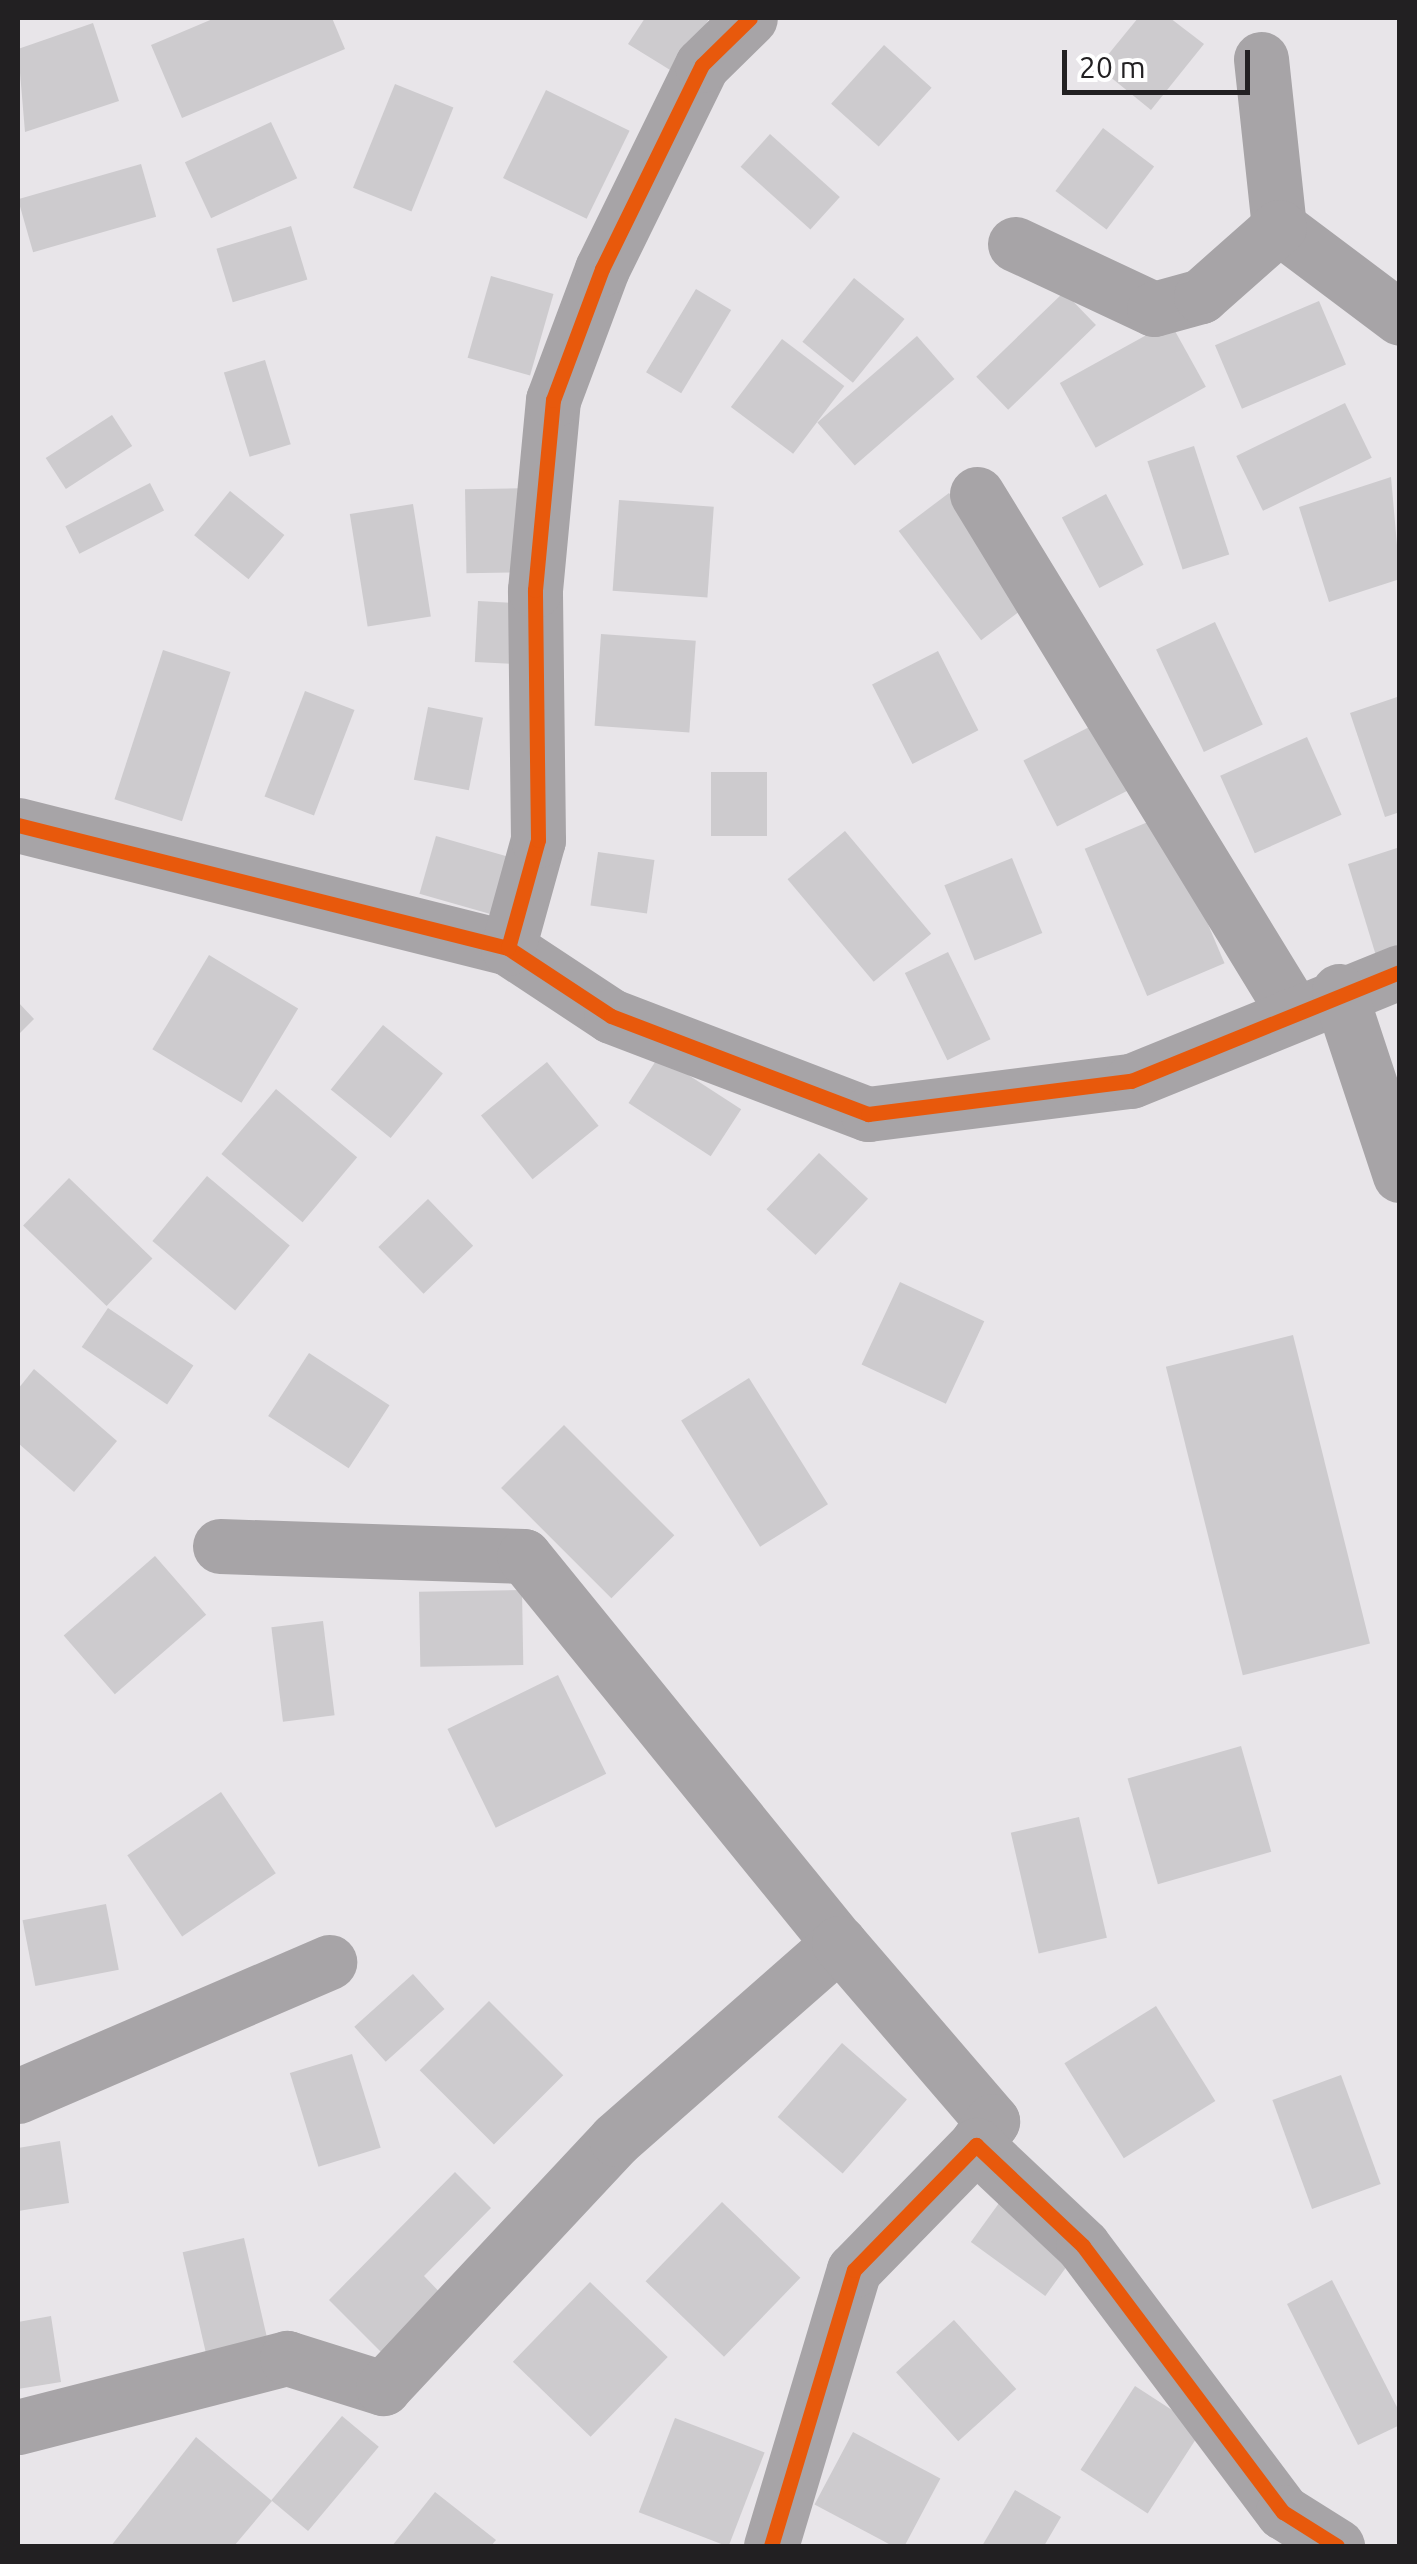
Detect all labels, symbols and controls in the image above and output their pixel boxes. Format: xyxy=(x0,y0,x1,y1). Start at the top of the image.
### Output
scale bar xyxy=(1067,30,1254,92)
text: 20 m xyxy=(1079,50,1146,84)

